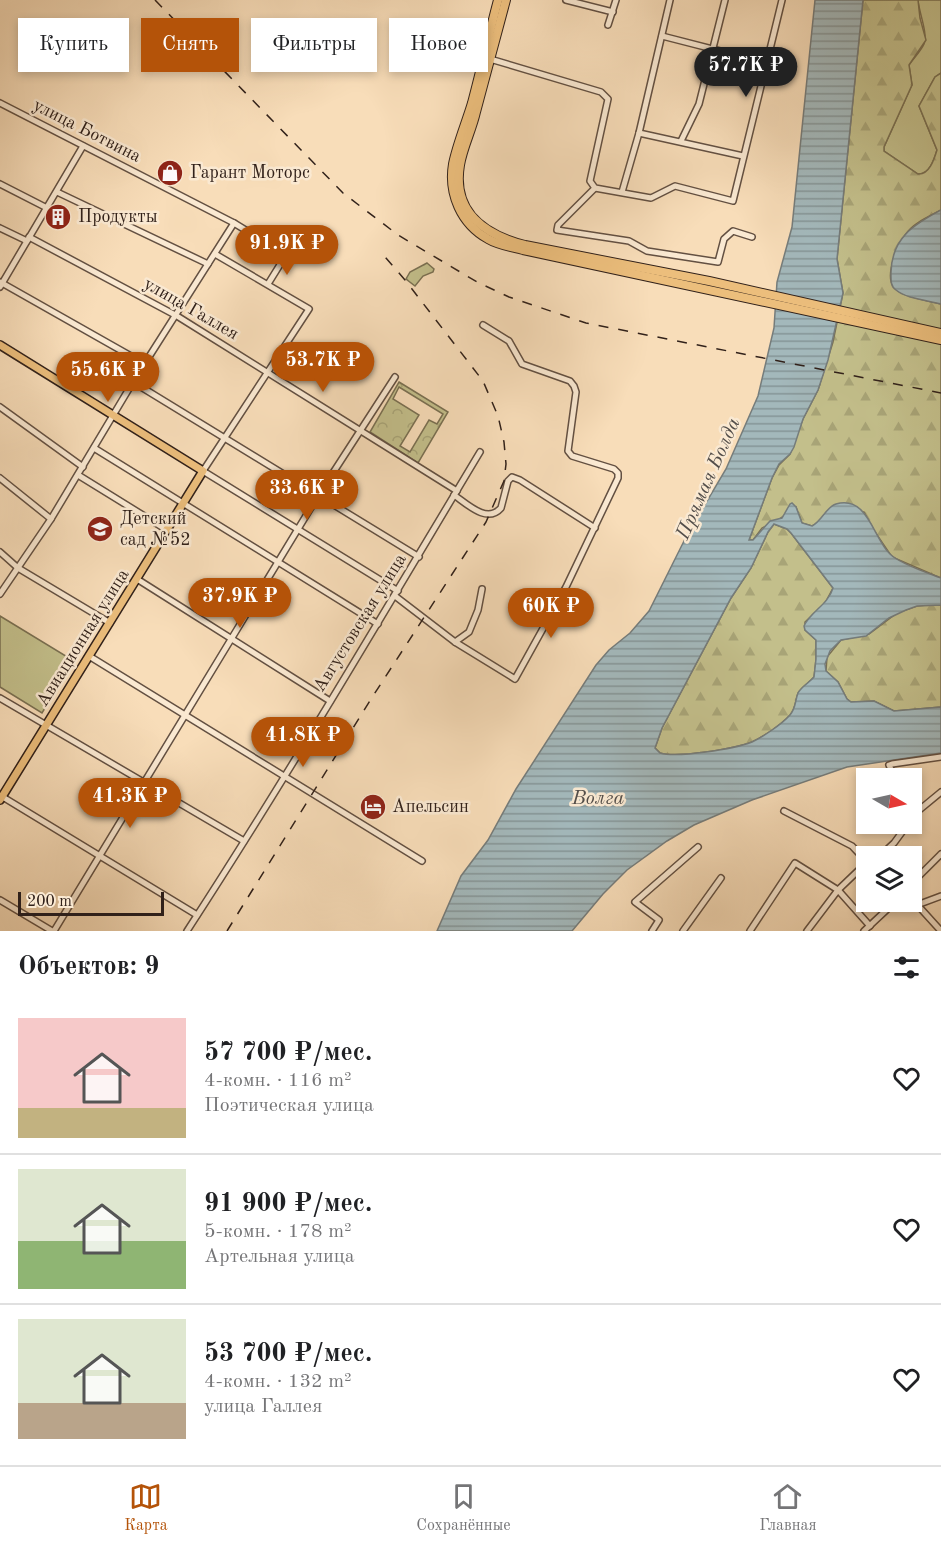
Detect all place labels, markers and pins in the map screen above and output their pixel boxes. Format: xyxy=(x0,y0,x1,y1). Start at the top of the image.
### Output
pin: 57.7K ₽ xyxy=(691,47,801,98)
shop icon: Гарант Моторс xyxy=(155,158,185,188)
place label: Гарант Моторс xyxy=(190,164,310,182)
building icon: Продукты xyxy=(43,202,73,232)
place label: Продукты xyxy=(78,208,158,226)
pin: 91.9K ₽ xyxy=(232,225,342,276)
pin: 53.7K ₽ xyxy=(268,342,378,393)
pin: 55.6K ₽ xyxy=(53,352,163,403)
pin: 33.6K ₽ xyxy=(252,470,362,521)
place label: Детский сад №52 xyxy=(120,510,191,549)
school or university icon: Детский сад №52 xyxy=(85,514,115,544)
pin: 37.9K ₽ xyxy=(185,578,295,629)
pin: 60K ₽ xyxy=(509,588,593,639)
pin: 41.8K ₽ xyxy=(248,717,358,768)
pin: 41.3K ₽ xyxy=(75,778,185,829)
hotel icon: Апельсин xyxy=(358,792,388,822)
place label: Апельсин xyxy=(392,798,469,816)

